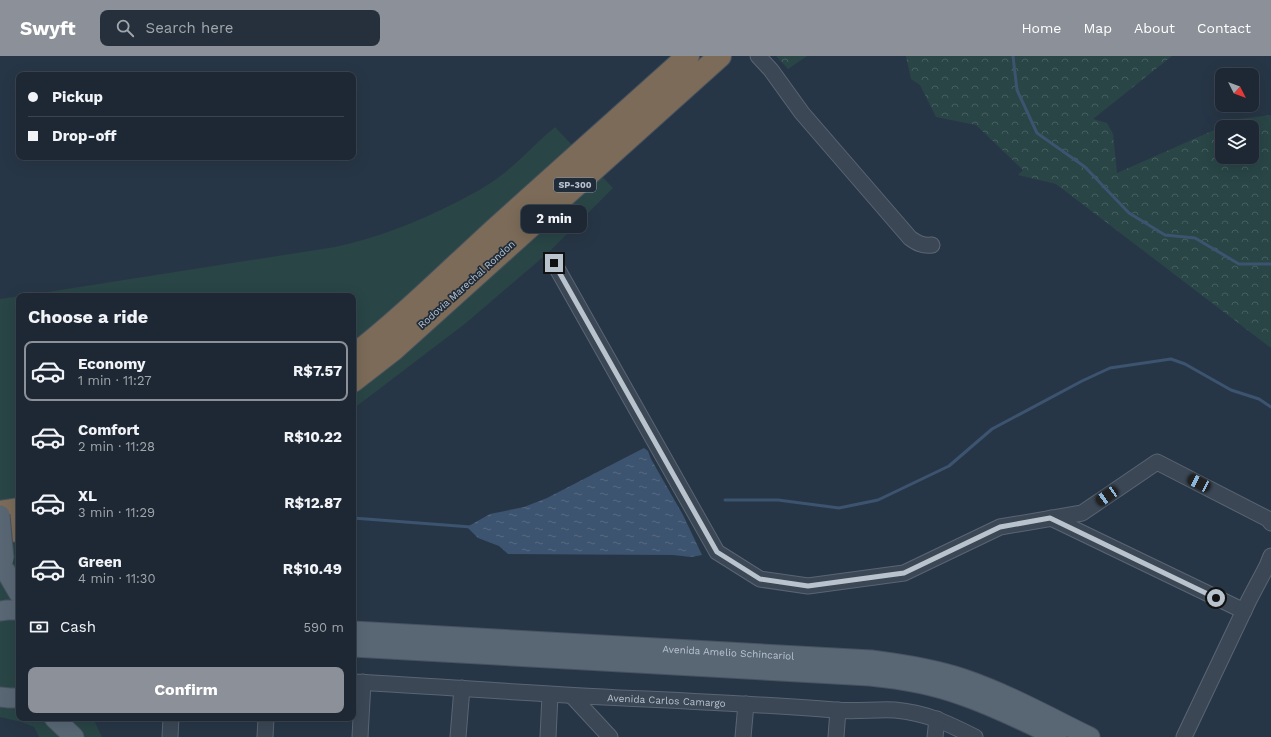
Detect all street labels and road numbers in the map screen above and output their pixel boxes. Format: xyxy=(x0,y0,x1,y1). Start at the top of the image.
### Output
road number: SP-300 xyxy=(554,178,596,192)
street label: Rodovia Marechal Rondon xyxy=(416,238,517,331)
street label: Avenida Amelio Schincariol xyxy=(662,643,795,662)
street label: Avenida Carlos Camargo xyxy=(607,692,726,709)

